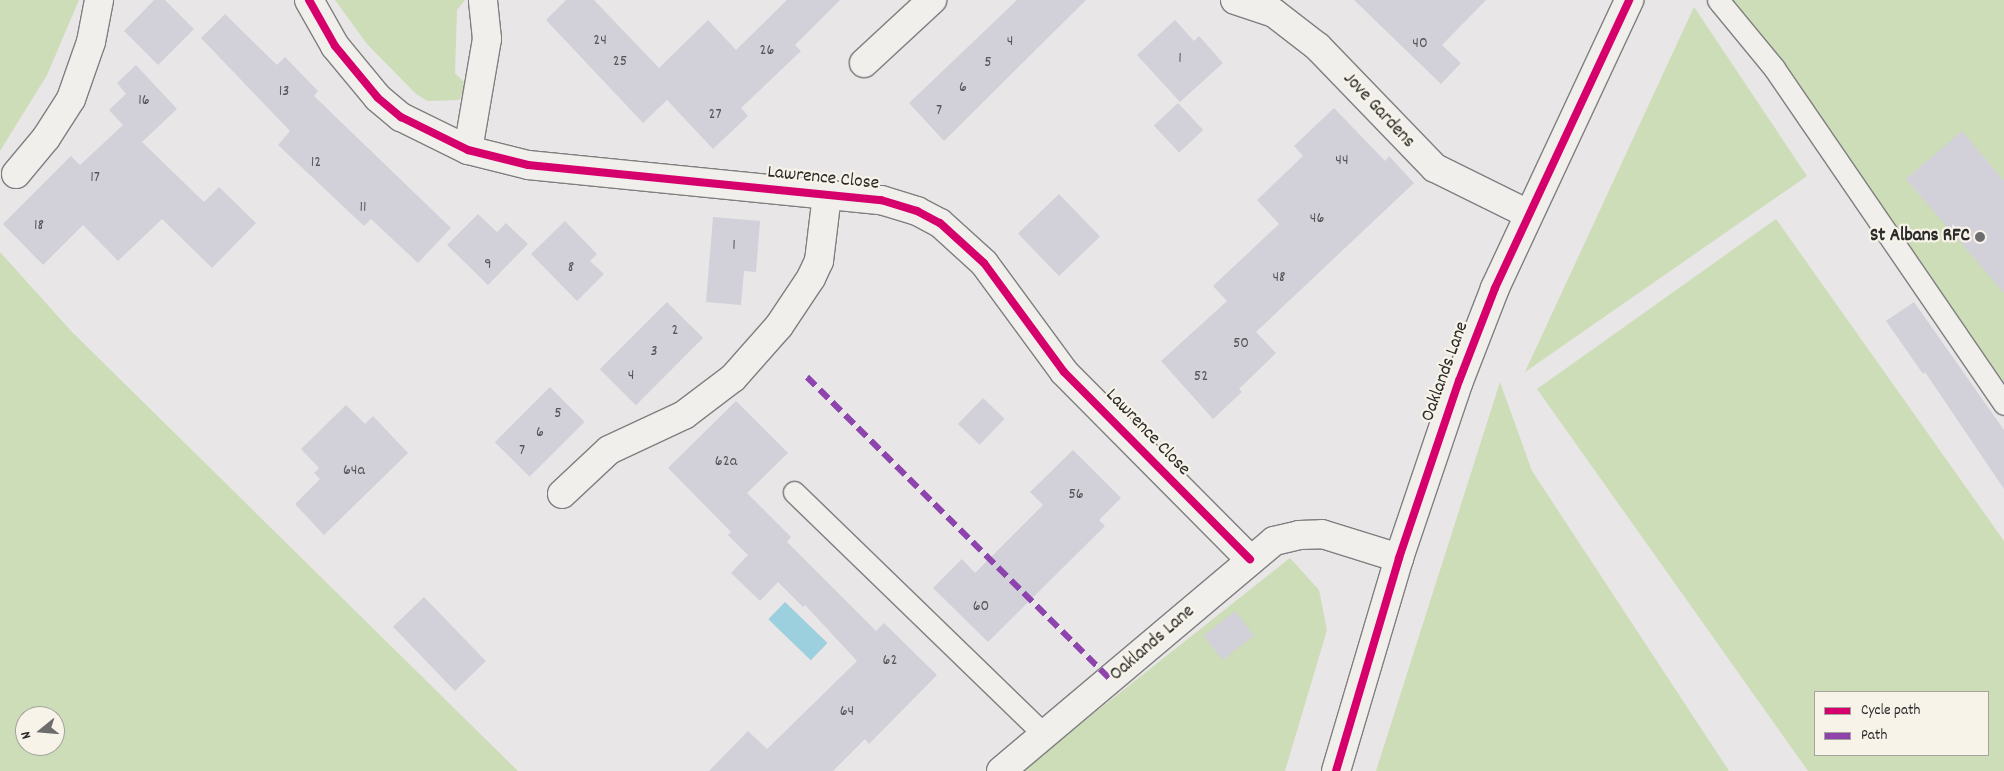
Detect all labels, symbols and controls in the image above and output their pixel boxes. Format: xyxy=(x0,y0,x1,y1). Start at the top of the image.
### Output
house number: 24 xyxy=(593,31,607,51)
house number: 4 xyxy=(1007,32,1013,52)
house number: 40 xyxy=(1412,34,1428,54)
house number: 26 xyxy=(760,41,774,61)
house number: 1 xyxy=(1178,49,1182,69)
house number: 25 xyxy=(613,52,627,72)
house number: 5 xyxy=(984,53,992,73)
street label: Jove Gardens xyxy=(1337,68,1419,154)
house number: 6 xyxy=(959,78,967,98)
house number: 13 xyxy=(279,82,289,102)
house number: 16 xyxy=(138,91,150,111)
house number: 7 xyxy=(936,101,942,121)
house number: 27 xyxy=(708,105,722,125)
house number: 44 xyxy=(1335,151,1349,171)
house number: 12 xyxy=(311,153,321,173)
street label: Lawrence Close xyxy=(766,162,880,196)
house number: 17 xyxy=(90,168,100,188)
house number: 11 xyxy=(359,198,367,218)
house number: 46 xyxy=(1310,209,1324,229)
house number: 18 xyxy=(34,216,44,236)
place label: St Albans RFC xyxy=(1870,226,1970,248)
marker: St Albans RFC xyxy=(1974,231,1986,243)
house number: 1 xyxy=(732,236,736,256)
house number: 9 xyxy=(484,255,492,275)
house number: 8 xyxy=(568,258,574,278)
house number: 48 xyxy=(1272,268,1286,288)
street label: Oaklands Lane xyxy=(1417,319,1475,425)
house number: 2 xyxy=(672,321,678,341)
house number: 50 xyxy=(1233,334,1249,354)
house number: 3 xyxy=(650,342,658,362)
house number: 4 xyxy=(628,366,634,386)
house number: 52 xyxy=(1194,367,1208,387)
street label: Lawrence Close xyxy=(1100,385,1194,481)
house number: 5 xyxy=(554,404,562,424)
house number: 6 xyxy=(536,423,544,443)
house number: 7 xyxy=(519,441,525,461)
house number: 62a xyxy=(715,452,737,472)
house number: 64a xyxy=(343,461,365,481)
house number: 56 xyxy=(1068,485,1084,505)
house number: 60 xyxy=(973,597,989,617)
street label: Oaklands Lane xyxy=(1106,601,1200,687)
house number: 62 xyxy=(883,651,897,671)
legend xyxy=(1814,691,1989,756)
text: Cycle path xyxy=(1861,700,1920,722)
house number: 64 xyxy=(840,702,854,722)
north arrow xyxy=(15,706,65,756)
text: Path xyxy=(1861,725,1887,747)
text: N xyxy=(16,729,37,741)

